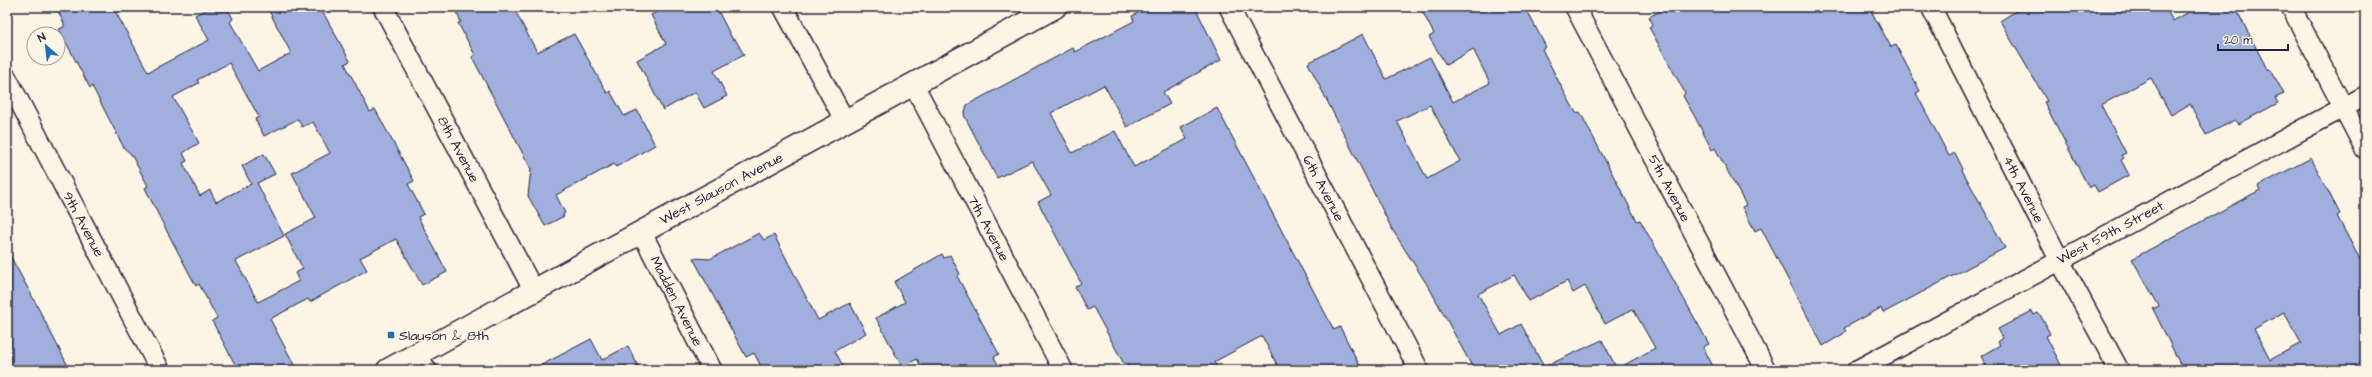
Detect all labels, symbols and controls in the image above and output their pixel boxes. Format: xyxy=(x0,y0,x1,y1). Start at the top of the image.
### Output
north arrow xyxy=(26,26,66,66)
scale bar xyxy=(2218,26,2288,52)
text: N xyxy=(35,29,48,46)
text: 20 m xyxy=(2224,32,2253,49)
street label: 8th Avenue xyxy=(432,113,484,187)
street label: West Slauson Avenue xyxy=(656,148,787,230)
street label: 5th Avenue xyxy=(1643,151,1695,226)
street label: 6th Avenue xyxy=(1297,152,1349,226)
street label: 4th Avenue xyxy=(1998,152,2049,227)
street label: 9th Avenue xyxy=(57,188,109,261)
street label: 7th Avenue xyxy=(962,192,1014,265)
street label: West 59th Street xyxy=(2054,196,2168,269)
street label: Madden Avenue xyxy=(645,253,708,350)
place label: Slauson & 8th xyxy=(399,326,489,346)
marker: Slauson & 8th xyxy=(386,330,396,340)

